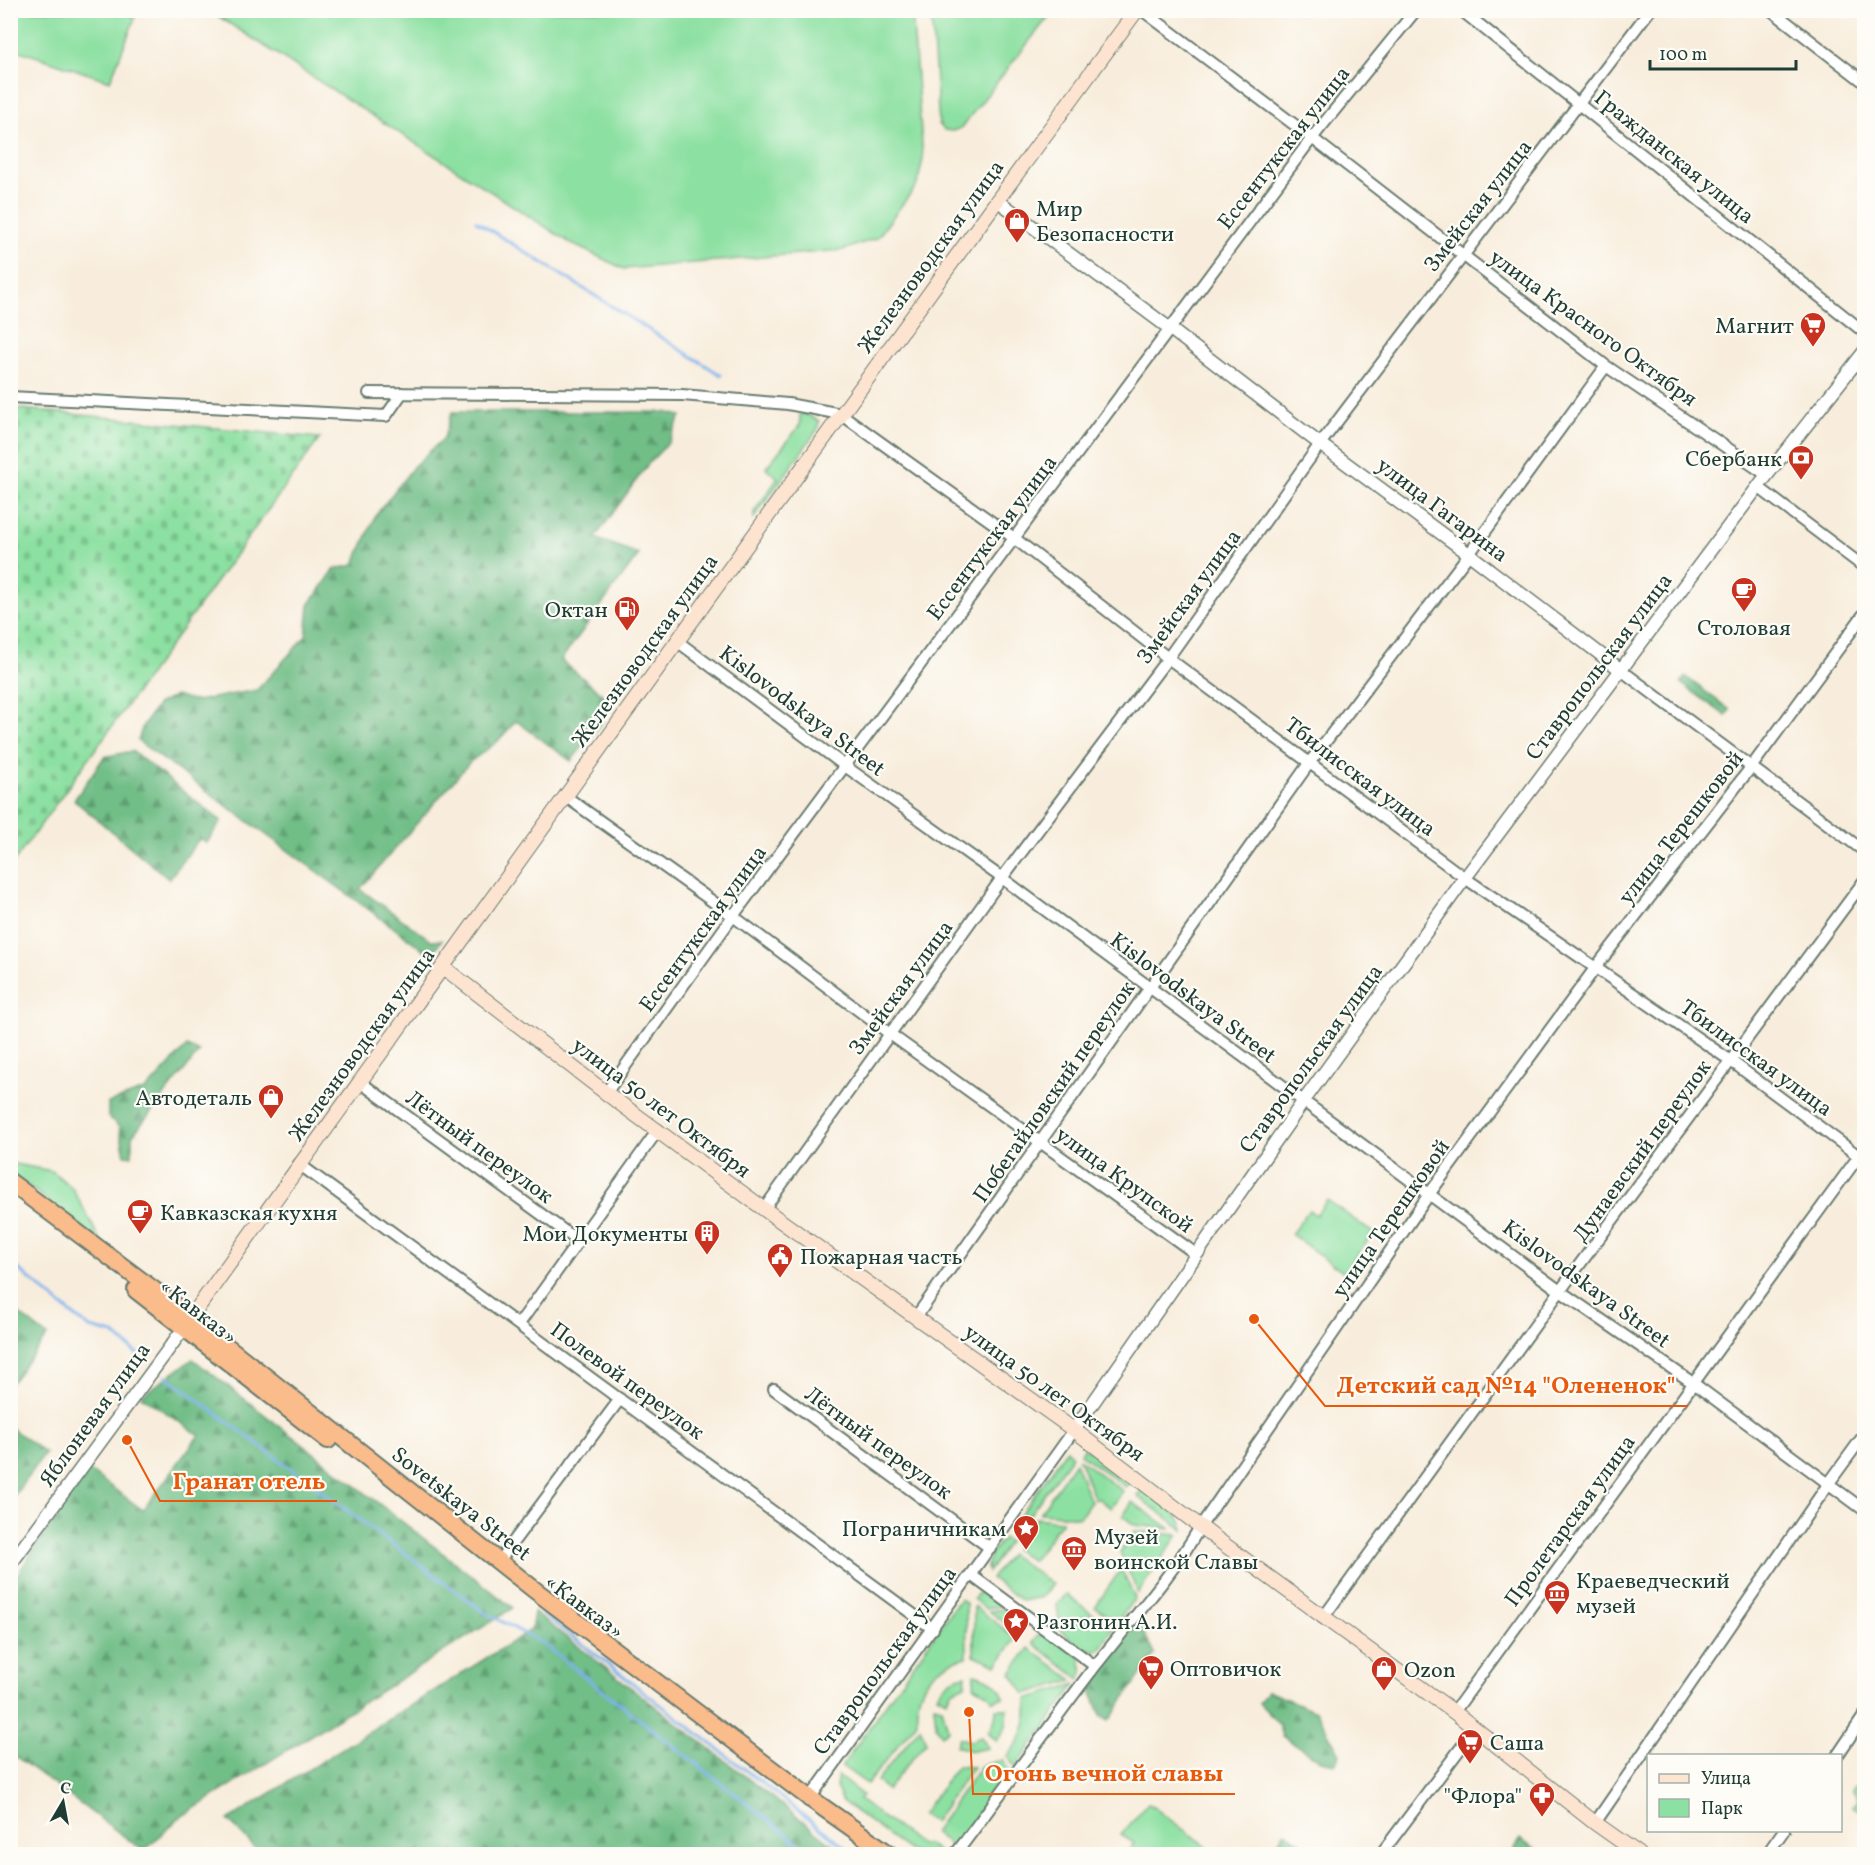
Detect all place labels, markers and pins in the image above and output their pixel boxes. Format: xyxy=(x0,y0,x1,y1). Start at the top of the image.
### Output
place label: Мир Безопасности xyxy=(1036,195,1174,251)
shop icon: Мир Безопасности xyxy=(1002,206,1032,244)
supermarket icon: Магнит xyxy=(1798,310,1828,348)
place label: Магнит xyxy=(1715,312,1794,343)
bank icon: Сбербанк xyxy=(1786,443,1816,481)
place label: Сбербанк xyxy=(1685,445,1782,476)
cafe icon: Столовая xyxy=(1729,575,1759,613)
fuel station icon: Октан xyxy=(612,594,642,632)
place label: Октан xyxy=(545,596,608,627)
place label: Столовая xyxy=(1697,614,1791,645)
shop icon: Автодеталь xyxy=(256,1082,286,1120)
place label: Автодеталь xyxy=(136,1084,252,1115)
cafe icon: Кавказская кухня xyxy=(125,1197,155,1235)
place label: Кавказская кухня xyxy=(160,1199,337,1230)
building icon: Мои Документы xyxy=(692,1218,722,1256)
place label: Мои Документы xyxy=(522,1220,688,1251)
public building icon: Пожарная часть xyxy=(765,1241,795,1279)
place label: Пожарная часть xyxy=(800,1243,963,1274)
callout: Детский сад №14 "Олененок" xyxy=(1325,1364,1688,1406)
callout: Гранат отель xyxy=(160,1459,337,1501)
place icon: Пограничникам xyxy=(1011,1513,1041,1551)
place label: Пограничникам xyxy=(842,1515,1006,1546)
place label: Музей воинской Славы xyxy=(1094,1523,1258,1579)
museum icon: Музей воинской Славы xyxy=(1059,1534,1089,1572)
place label: Краеведческий музей xyxy=(1576,1567,1730,1623)
museum icon: Краеведческий музей xyxy=(1542,1578,1572,1616)
place icon: Разгонин А.И. xyxy=(1001,1606,1031,1644)
place label: Разгонин А.И. xyxy=(1036,1608,1177,1639)
supermarket icon: Оптовичок xyxy=(1136,1653,1166,1691)
shop icon: Ozon xyxy=(1369,1654,1399,1692)
place label: Оптовичок xyxy=(1170,1655,1282,1686)
place label: Ozon xyxy=(1404,1656,1456,1687)
supermarket icon: Саша xyxy=(1455,1727,1485,1765)
place label: Саша xyxy=(1490,1729,1545,1760)
callout: Огонь вечной славы xyxy=(973,1752,1235,1794)
pharmacy icon: "Флора" xyxy=(1527,1780,1557,1818)
place label: "Флора" xyxy=(1443,1782,1522,1813)

